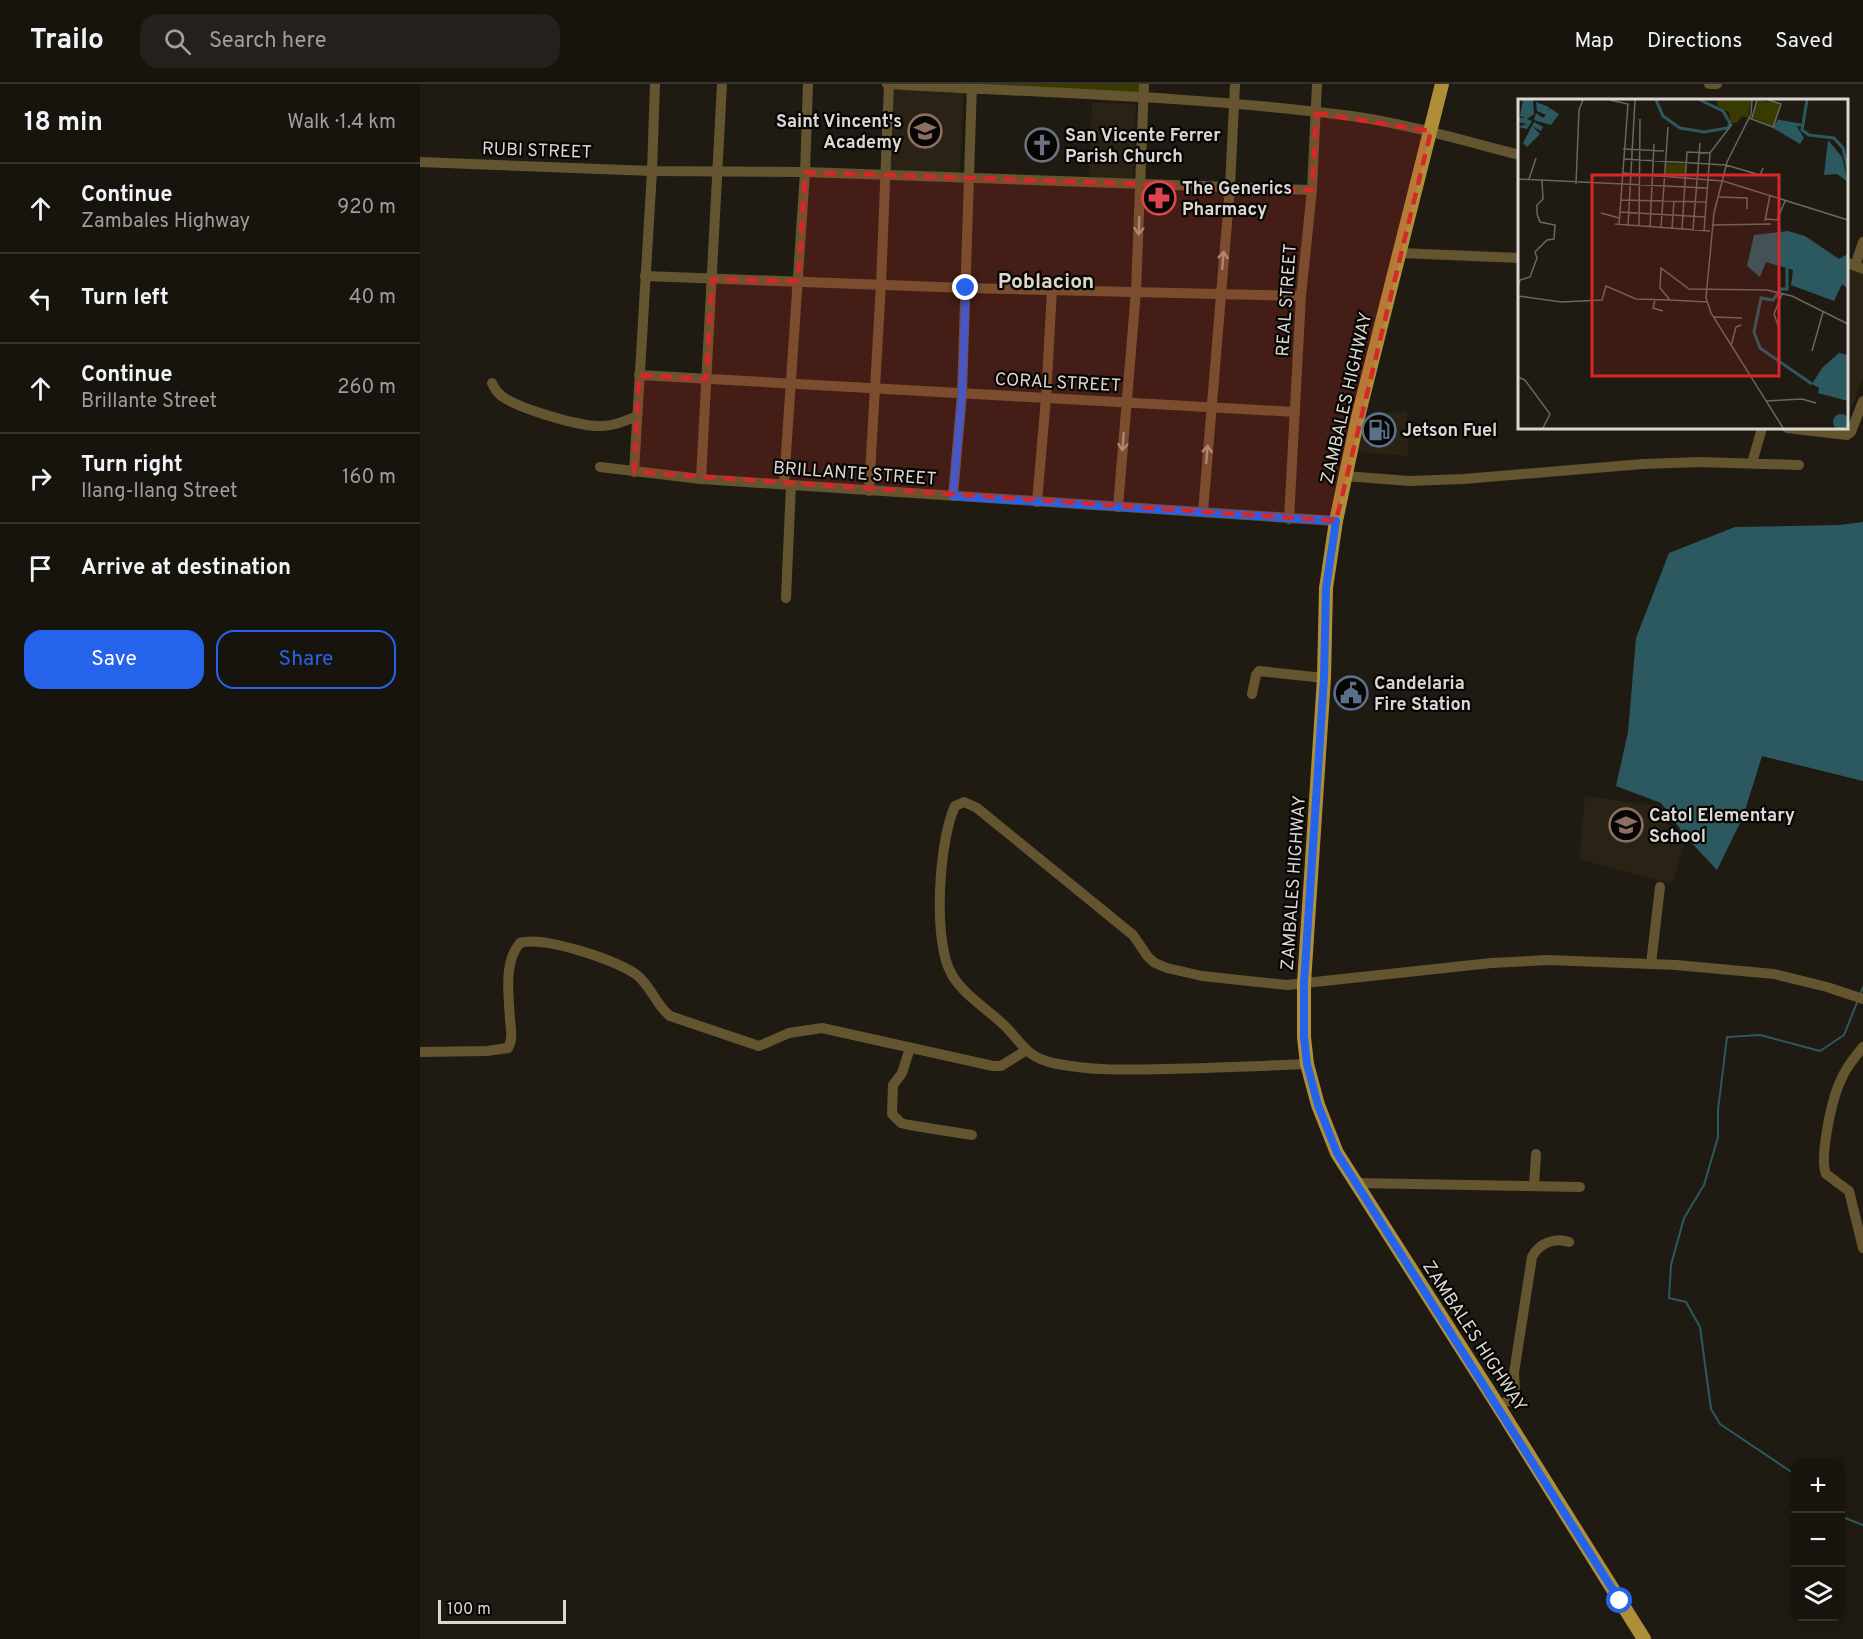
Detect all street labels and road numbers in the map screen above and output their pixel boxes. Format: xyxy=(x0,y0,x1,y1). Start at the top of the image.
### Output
street label: RUBI STREET xyxy=(482,138,592,165)
street label: REAL STREET xyxy=(1272,243,1303,357)
street label: ZAMBALES HIGHWAY xyxy=(1316,310,1378,487)
street label: CORAL STREET xyxy=(994,369,1122,398)
street label: BRILLANTE STREET xyxy=(772,457,937,492)
street label: ZAMBALES HIGHWAY xyxy=(1277,795,1312,972)
street label: ZAMBALES HIGHWAY xyxy=(1416,1257,1531,1417)

